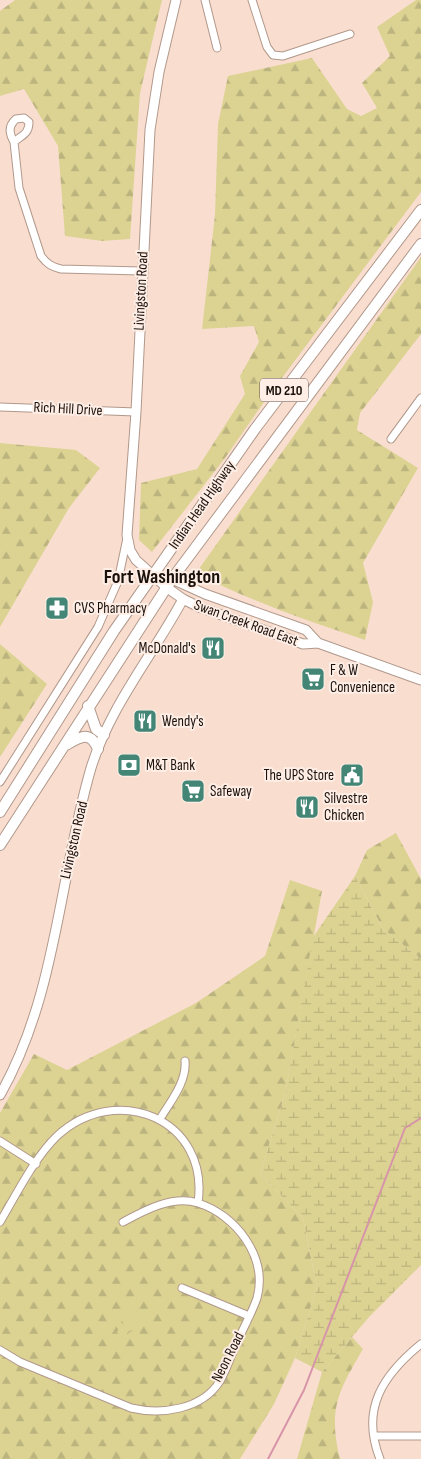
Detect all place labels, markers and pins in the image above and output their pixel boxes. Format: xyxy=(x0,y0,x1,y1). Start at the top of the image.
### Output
pharmacy icon: CVS Pharmacy xyxy=(44,595,70,621)
place label: CVS Pharmacy xyxy=(74,599,147,618)
restaurant icon: McDonald's xyxy=(200,635,226,661)
place label: McDonald's xyxy=(139,639,196,658)
place label: F & W Convenience xyxy=(330,661,395,697)
supermarket icon: F & W Convenience xyxy=(300,666,326,692)
restaurant icon: Wendy's xyxy=(132,708,158,734)
place label: Wendy's xyxy=(162,712,204,731)
bank icon: M&T Bank xyxy=(116,752,142,778)
place label: M&T Bank xyxy=(146,756,195,775)
public building icon: The UPS Store xyxy=(339,762,365,788)
place label: The UPS Store xyxy=(263,766,334,785)
supermarket icon: Safeway xyxy=(180,778,206,804)
place label: Safeway xyxy=(210,782,252,801)
place label: Silvestre Chicken xyxy=(324,789,368,825)
restaurant icon: Silvestre Chicken xyxy=(294,794,320,820)

